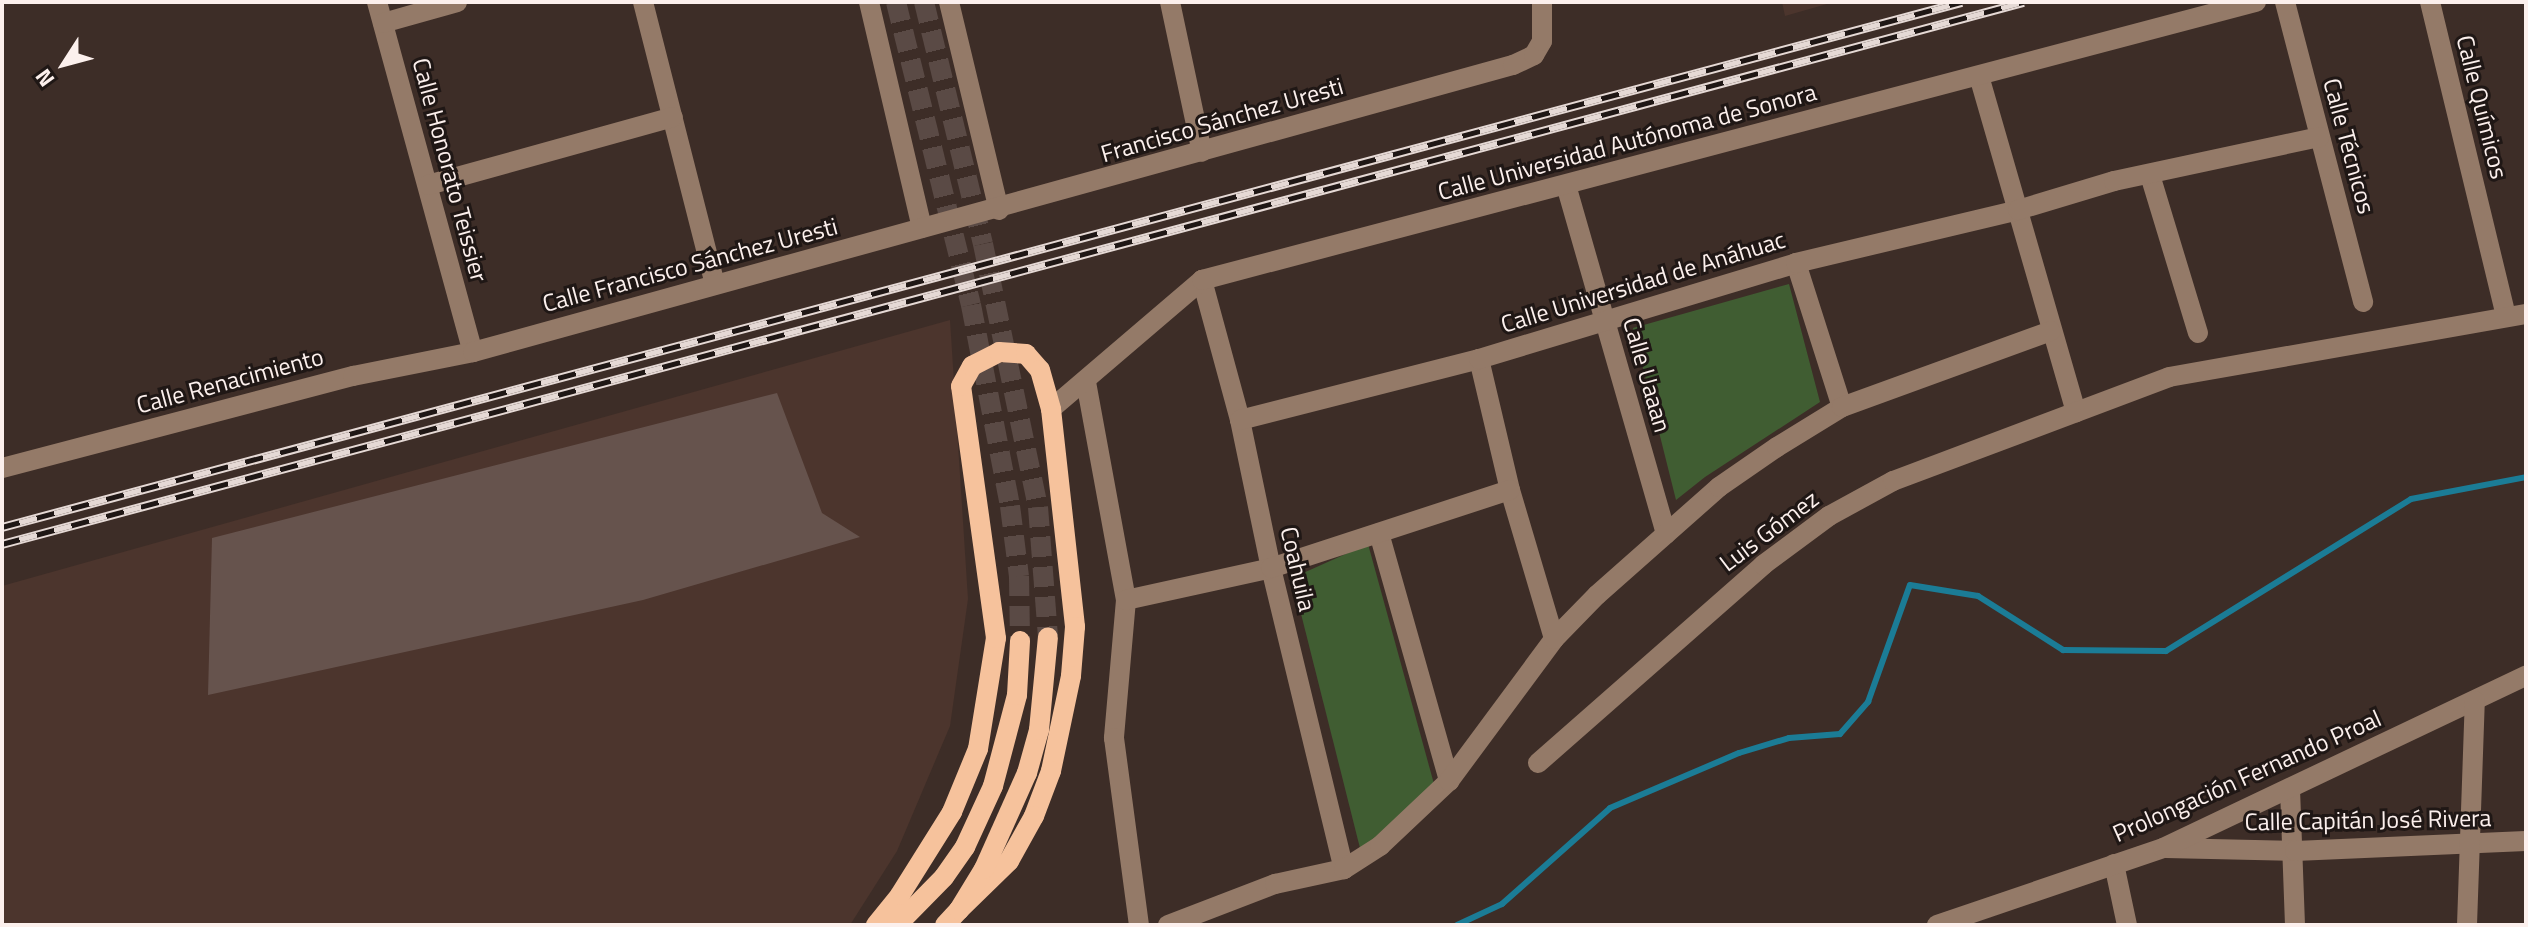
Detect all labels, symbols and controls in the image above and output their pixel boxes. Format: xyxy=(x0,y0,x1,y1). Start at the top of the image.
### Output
north arrow xyxy=(24,24,104,104)
street label: Calle Químicos xyxy=(2450,32,2514,182)
street label: Calle Honorato Teissier xyxy=(406,55,494,285)
text: N xyxy=(26,62,63,94)
street label: Francisco Sánchez Uresti xyxy=(1098,72,1346,168)
street label: Calle Técnicos xyxy=(2317,75,2381,217)
street label: Calle Universidad Autónoma de Sonora xyxy=(1435,78,1819,206)
street label: Calle Francisco Sánchez Uresti xyxy=(539,212,841,318)
street label: Calle Universidad de Anáhuac xyxy=(1498,225,1788,339)
street label: Calle Uaaan xyxy=(1617,314,1677,436)
street label: Calle Renacimiento xyxy=(133,342,327,420)
street label: Luis Gómez xyxy=(1714,484,1824,578)
street label: Coahuila xyxy=(1274,524,1322,614)
street label: Prolongación Fernando Proal xyxy=(2108,704,2386,848)
street label: Calle Capitán José Rivera xyxy=(2244,803,2492,837)

